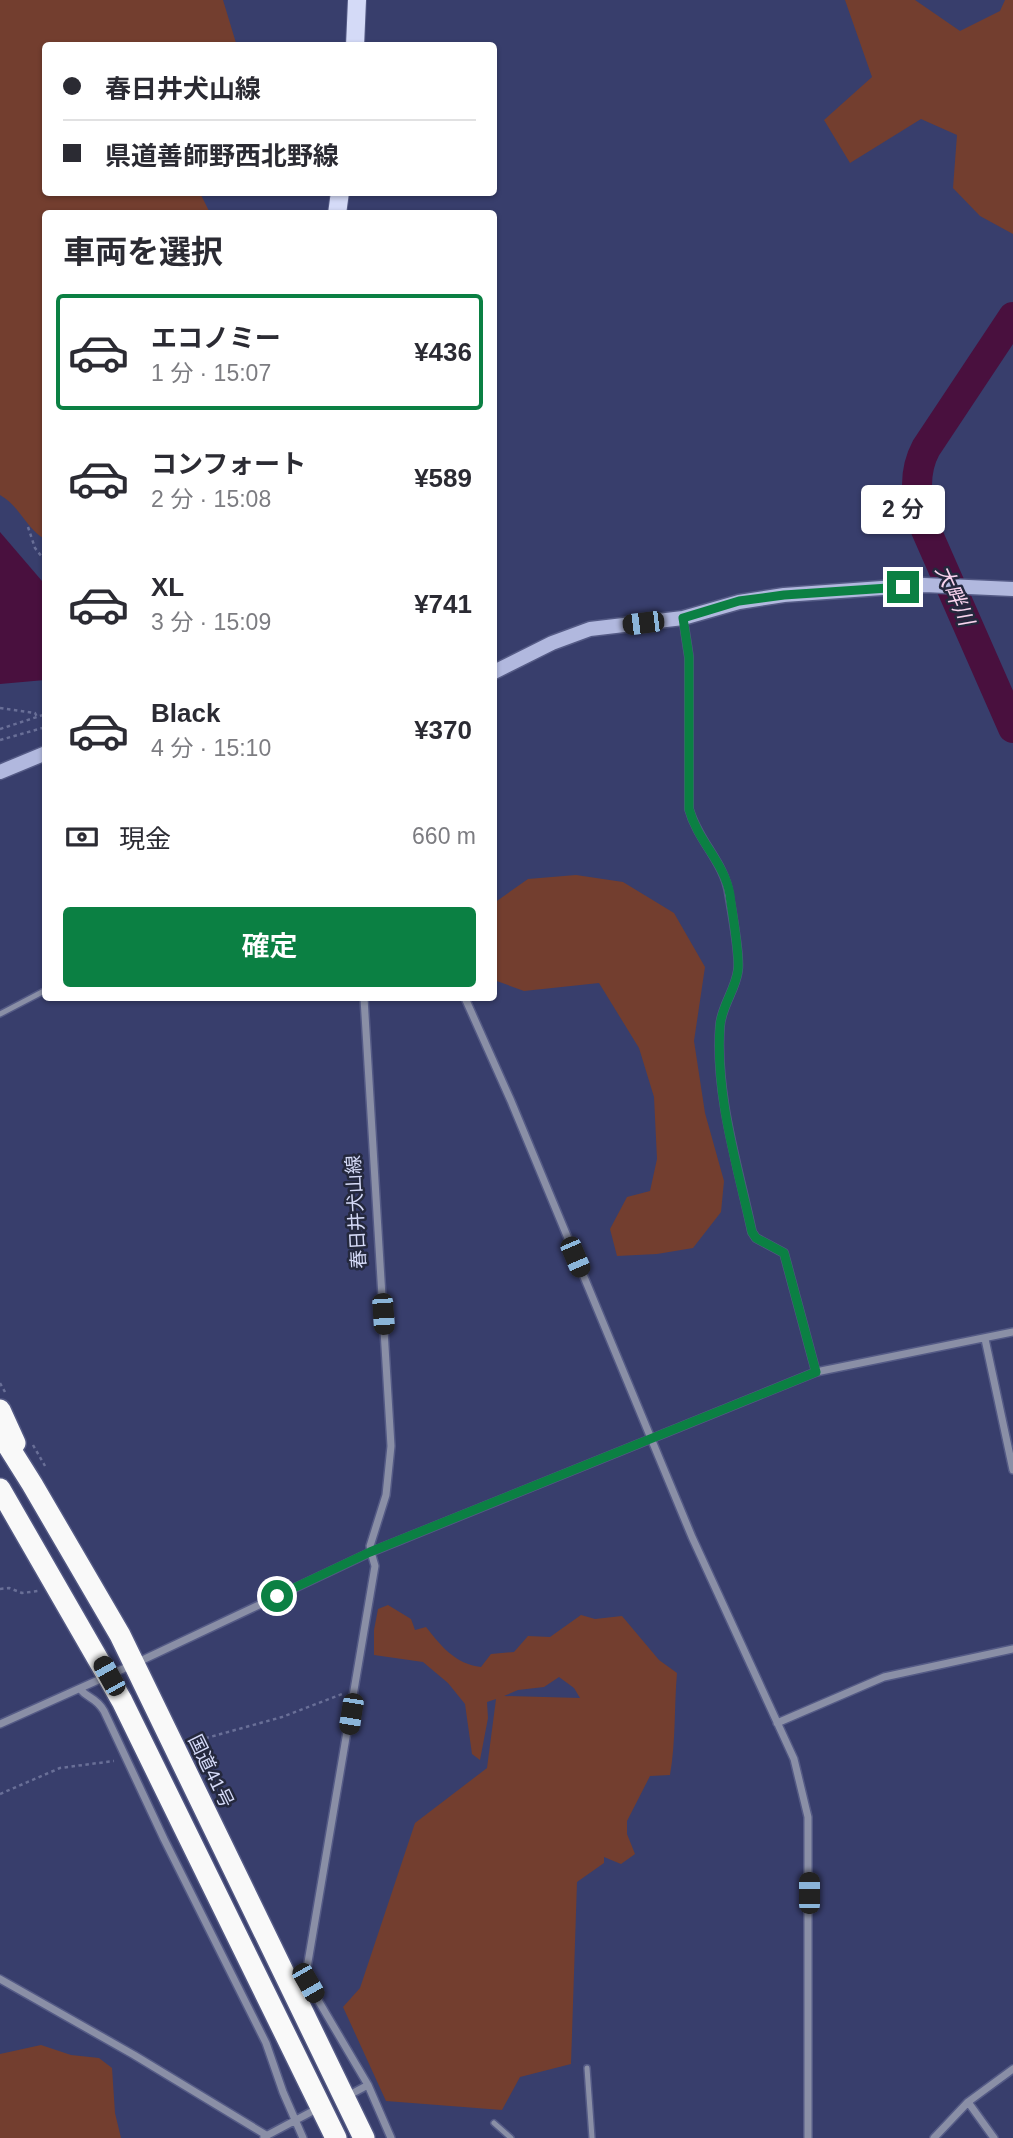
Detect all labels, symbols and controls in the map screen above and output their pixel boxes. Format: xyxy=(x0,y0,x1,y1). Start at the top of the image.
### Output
text: 春日井犬山線 xyxy=(105,74,261,104)
text: 県道善師野西北野線 xyxy=(105,141,339,171)
text: 車両を選択 xyxy=(63,234,223,270)
icon: car xyxy=(67,321,130,384)
text: エコノミー xyxy=(151,323,281,353)
text: ¥436 xyxy=(414,337,472,367)
text: 1 分 · 15:07 xyxy=(151,360,271,386)
icon: car xyxy=(67,447,130,510)
text: コンフォート xyxy=(151,449,306,479)
text: ¥589 xyxy=(414,463,472,493)
text: 2 分 · 15:08 xyxy=(151,486,271,512)
callout: 2 分 xyxy=(861,486,945,534)
text: 2 分 xyxy=(882,496,924,522)
water label: 大畔川 xyxy=(932,562,979,630)
route end xyxy=(887,571,919,603)
text: XL xyxy=(151,572,184,602)
icon: car xyxy=(67,573,130,636)
text: ¥741 xyxy=(414,589,472,619)
text: 3 分 · 15:09 xyxy=(151,609,271,635)
car xyxy=(621,610,666,636)
text: Black xyxy=(151,698,220,728)
icon: car xyxy=(67,699,130,762)
text: ¥370 xyxy=(414,715,472,745)
text: 4 分 · 15:10 xyxy=(151,735,271,761)
icon: cash xyxy=(63,818,101,856)
text: 660 m xyxy=(412,823,476,849)
text: 現金 xyxy=(119,824,171,854)
button: 確定 xyxy=(63,907,476,987)
street label: 春日井犬山線 xyxy=(343,1155,369,1269)
car xyxy=(558,1234,593,1280)
car xyxy=(372,1292,395,1336)
route start xyxy=(261,1580,293,1612)
car xyxy=(90,1653,129,1699)
car xyxy=(338,1692,365,1736)
street label: 国道41号 xyxy=(184,1731,238,1811)
car xyxy=(799,1872,820,1914)
car xyxy=(289,1960,328,2006)

